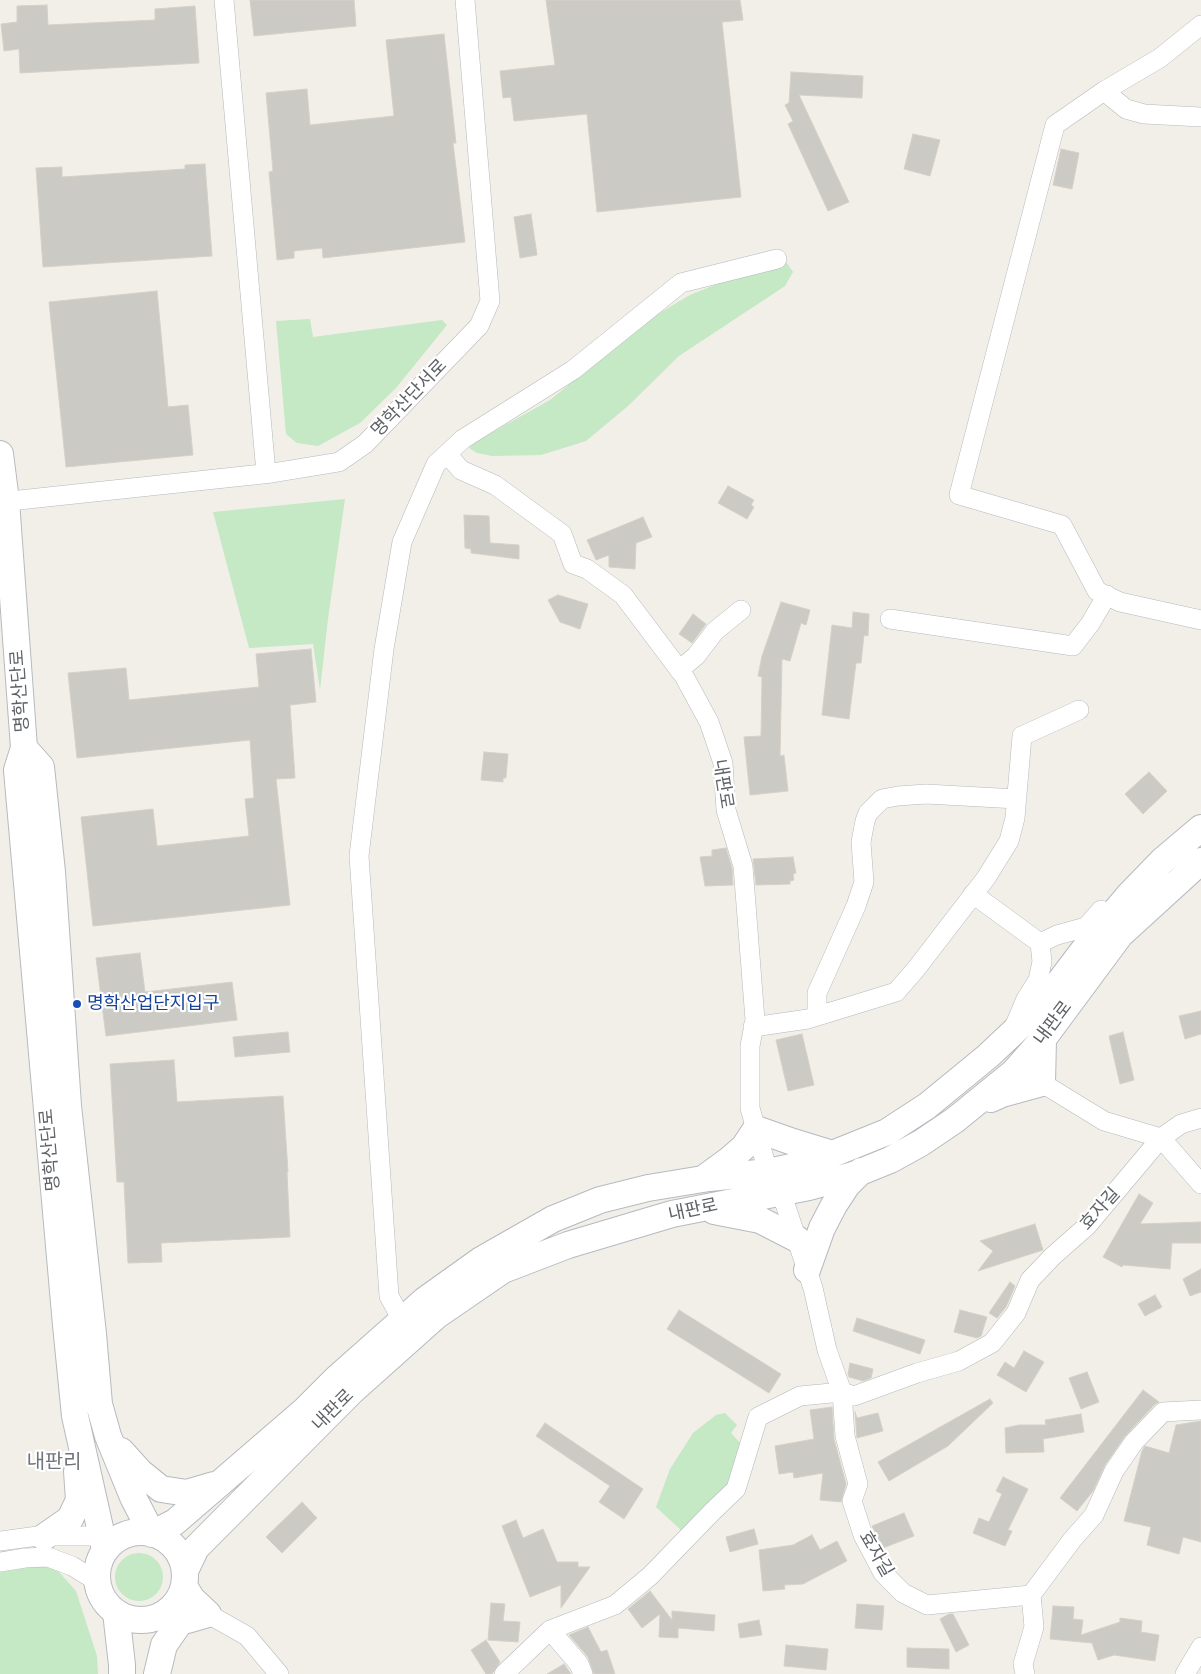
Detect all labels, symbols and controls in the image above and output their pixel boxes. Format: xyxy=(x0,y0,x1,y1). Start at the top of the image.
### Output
street label: 명학산단서로 xyxy=(367,355,451,441)
street label: 명학산단로 xyxy=(6,649,34,733)
street label: 내판로 xyxy=(708,758,738,810)
place label: 명학산업단지입구 xyxy=(87,993,219,1015)
street label: 내판로 xyxy=(1029,997,1077,1049)
marker: 명학산업단지입구 xyxy=(71,998,83,1010)
street label: 명학산단로 xyxy=(36,1108,64,1192)
street label: 효자길 xyxy=(1075,1183,1125,1235)
street label: 내판로 xyxy=(666,1194,720,1226)
street label: 내판로 xyxy=(308,1385,358,1435)
district label: 내판리 xyxy=(26,1450,82,1474)
street label: 효자길 xyxy=(854,1527,898,1581)

